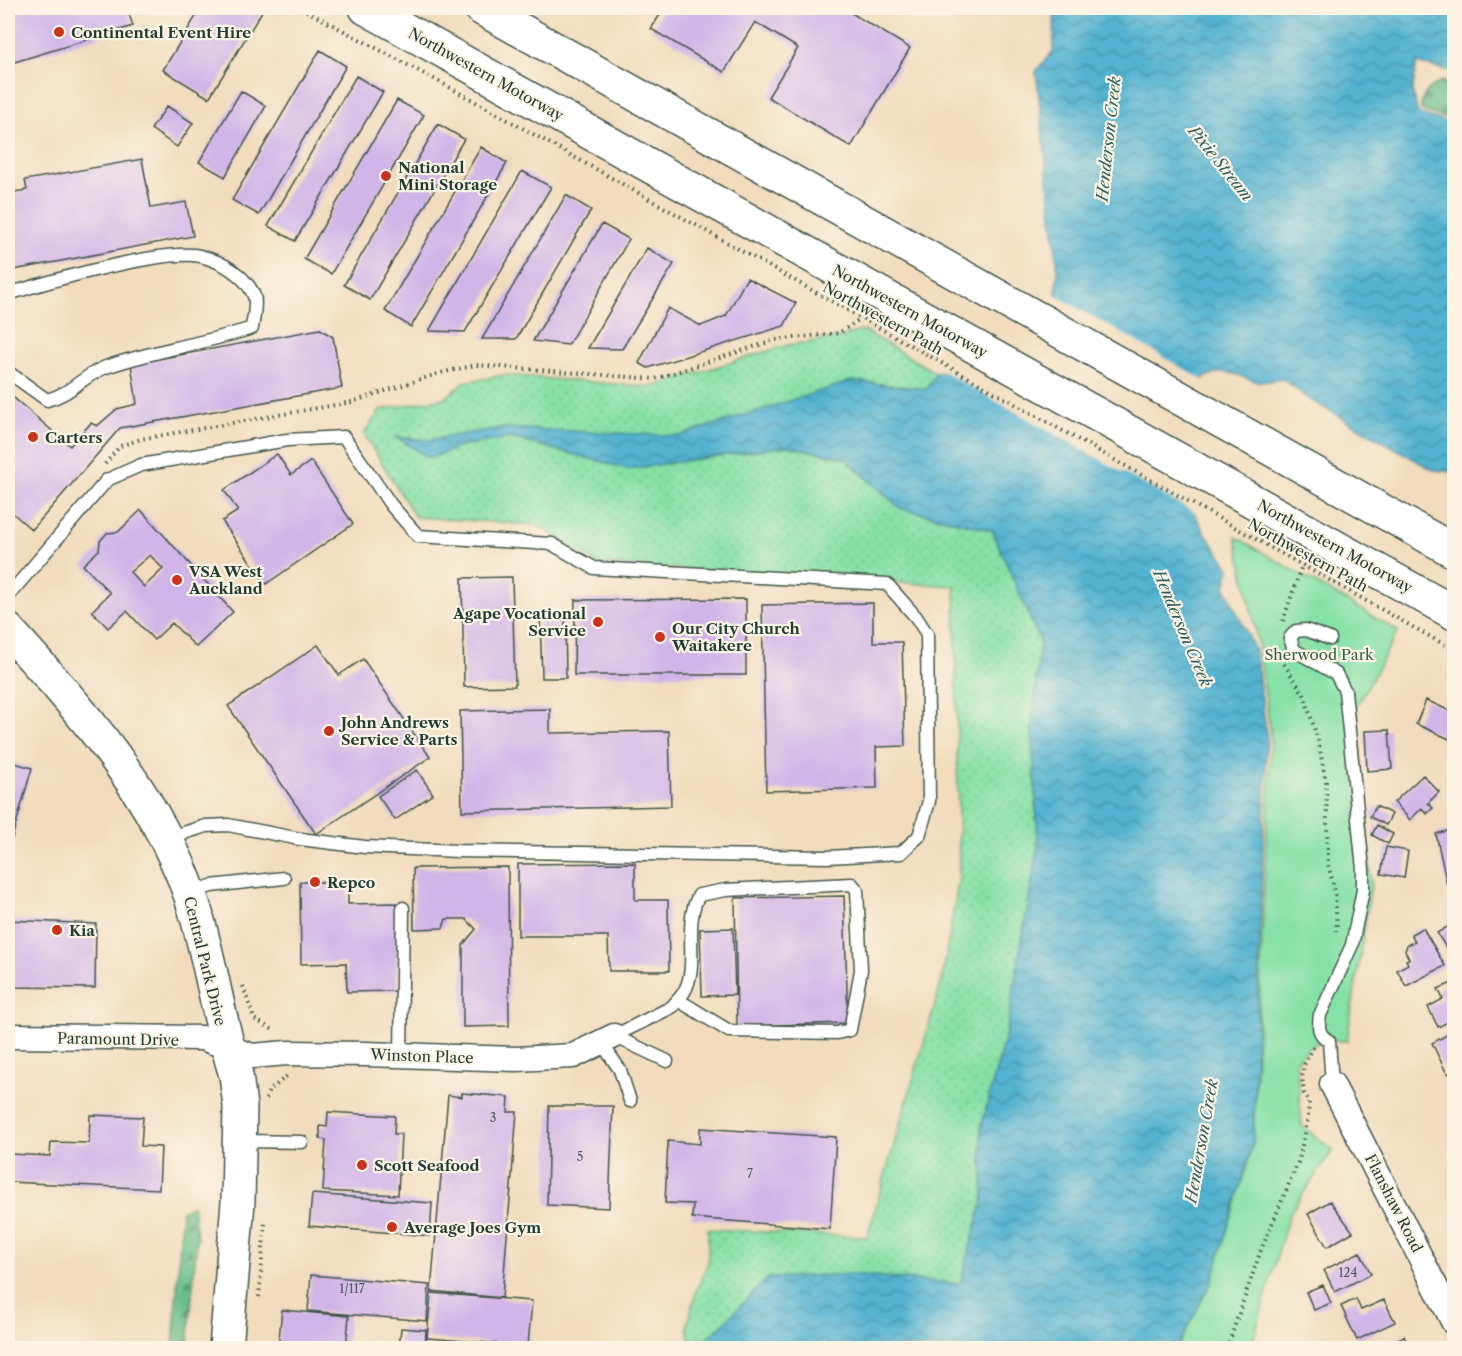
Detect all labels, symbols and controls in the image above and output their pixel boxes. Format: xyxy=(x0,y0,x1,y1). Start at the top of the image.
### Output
place label: Continental Event Hire xyxy=(71,23,251,42)
street label: Northwestern Motorway xyxy=(405,23,568,125)
marker: Continental Event Hire xyxy=(52,25,66,39)
water label: Henderson Creek xyxy=(1091,75,1125,205)
water label: Pixie Stream xyxy=(1183,120,1258,205)
place label: National Mini Storage xyxy=(398,158,497,194)
marker: National Mini Storage xyxy=(379,169,393,183)
street label: Northwestern Motorway xyxy=(829,260,992,362)
street label: Northwestern Path xyxy=(820,277,947,359)
place label: Carters xyxy=(45,428,102,447)
marker: Carters xyxy=(26,430,40,444)
street label: Northwestern Motorway xyxy=(1254,495,1417,597)
street label: Northwestern Path xyxy=(1245,514,1372,596)
place label: VSA West Auckland xyxy=(188,562,263,598)
water label: Henderson Creek xyxy=(1148,564,1217,690)
marker: VSA West Auckland xyxy=(170,573,184,587)
place label: Agape Vocational Service xyxy=(452,604,586,640)
marker: Agape Vocational Service xyxy=(591,615,605,629)
place label: Our City Church Waitakere xyxy=(671,619,800,655)
marker: Our City Church Waitakere xyxy=(653,630,667,644)
park label: Sherwood Park xyxy=(1264,645,1375,664)
place label: John Andrews Service & Parts xyxy=(338,713,457,749)
marker: John Andrews Service & Parts xyxy=(322,724,336,738)
place label: Repco xyxy=(327,873,375,892)
marker: Repco xyxy=(308,875,322,889)
street label: Central Park Drive xyxy=(180,894,230,1028)
place label: Kia xyxy=(69,921,95,940)
marker: Kia xyxy=(50,923,64,937)
street label: Paramount Drive xyxy=(57,1028,179,1050)
street label: Winston Place xyxy=(369,1045,474,1067)
water label: Henderson Creek xyxy=(1180,1077,1222,1207)
house number: 3 xyxy=(490,1110,496,1125)
house number: 5 xyxy=(577,1149,583,1164)
street label: Flanshaw Road xyxy=(1361,1151,1427,1255)
place label: Scott Seafood xyxy=(374,1156,480,1175)
marker: Scott Seafood xyxy=(355,1158,369,1172)
house number: 7 xyxy=(747,1166,753,1181)
place label: Average Joes Gym xyxy=(403,1218,541,1237)
marker: Average Joes Gym xyxy=(385,1220,399,1234)
house number: 124 xyxy=(1339,1265,1358,1280)
house number: 1/117 xyxy=(339,1281,365,1296)

